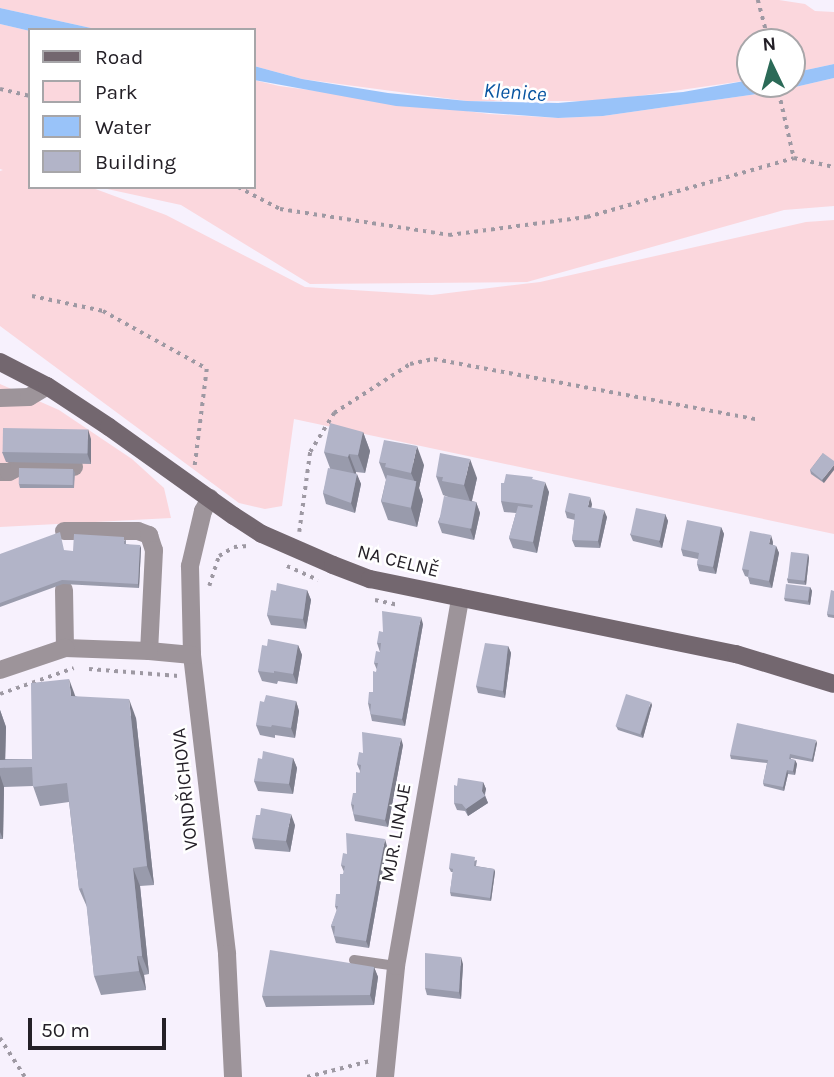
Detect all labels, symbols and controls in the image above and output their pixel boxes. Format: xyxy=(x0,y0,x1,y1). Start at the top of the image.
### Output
legend xyxy=(28,28,256,189)
north arrow xyxy=(736,28,806,98)
text: N xyxy=(762,33,777,56)
text: Road xyxy=(95,45,143,69)
water label: Klenice xyxy=(483,77,547,107)
text: Park xyxy=(95,80,138,104)
text: Water xyxy=(95,115,151,139)
text: Building xyxy=(95,150,176,174)
street label: NA CELNĚ xyxy=(355,541,441,583)
street label: VONDŘICHOVA xyxy=(168,727,204,851)
street label: MJR. LINAJE xyxy=(377,782,417,884)
scale bar xyxy=(32,1004,170,1048)
text: 50 m xyxy=(41,1018,90,1042)

